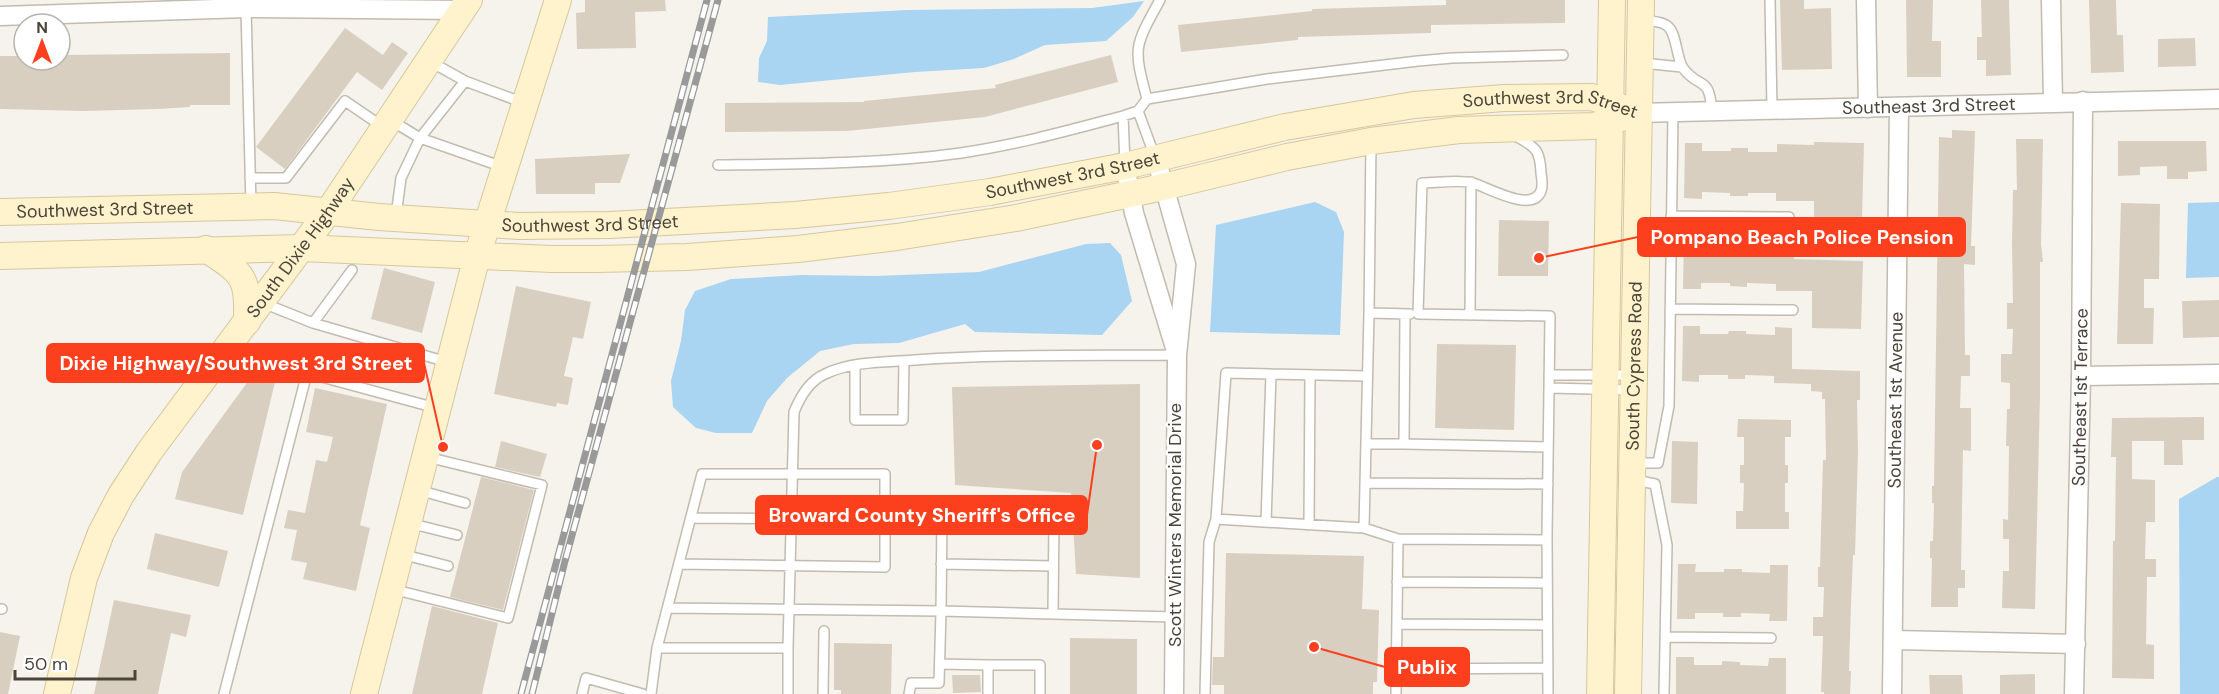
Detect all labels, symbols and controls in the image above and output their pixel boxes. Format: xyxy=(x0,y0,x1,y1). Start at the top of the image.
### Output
north arrow xyxy=(12,12,72,72)
text: N xyxy=(36,17,48,38)
street label: Southwest 3rd Street xyxy=(1462,85,1641,124)
street label: Southeast 3rd Street xyxy=(1842,92,2016,120)
street label: Southwest 3rd Street xyxy=(984,146,1162,205)
street label: South Dixie Highway xyxy=(241,172,360,323)
street label: Southwest 3rd Street xyxy=(16,196,194,224)
street label: Southwest 3rd Street xyxy=(501,209,679,238)
callout: Pompano Beach Police Pension xyxy=(1638,218,1965,256)
text: Pompano Beach Police Pension xyxy=(1650,224,1954,250)
street label: South Cypress Road xyxy=(1621,281,1648,451)
street label: Southeast 1st Terrace xyxy=(2067,308,2093,486)
street label: Southeast 1st Avenue xyxy=(1882,311,1909,489)
callout: Dixie Highway/Southwest 3rd Street xyxy=(47,344,424,382)
text: Dixie Highway/Southwest 3rd Street xyxy=(59,350,413,376)
street label: Scott Winters Memorial Drive xyxy=(1163,403,1187,647)
callout: Broward County Sheriff's Office xyxy=(756,496,1087,534)
text: Broward County Sheriff's Office xyxy=(769,502,1075,528)
scale bar xyxy=(15,643,135,681)
callout: Publix xyxy=(1385,648,1469,686)
text: 50 m xyxy=(24,652,68,676)
text: Publix xyxy=(1397,654,1458,680)

